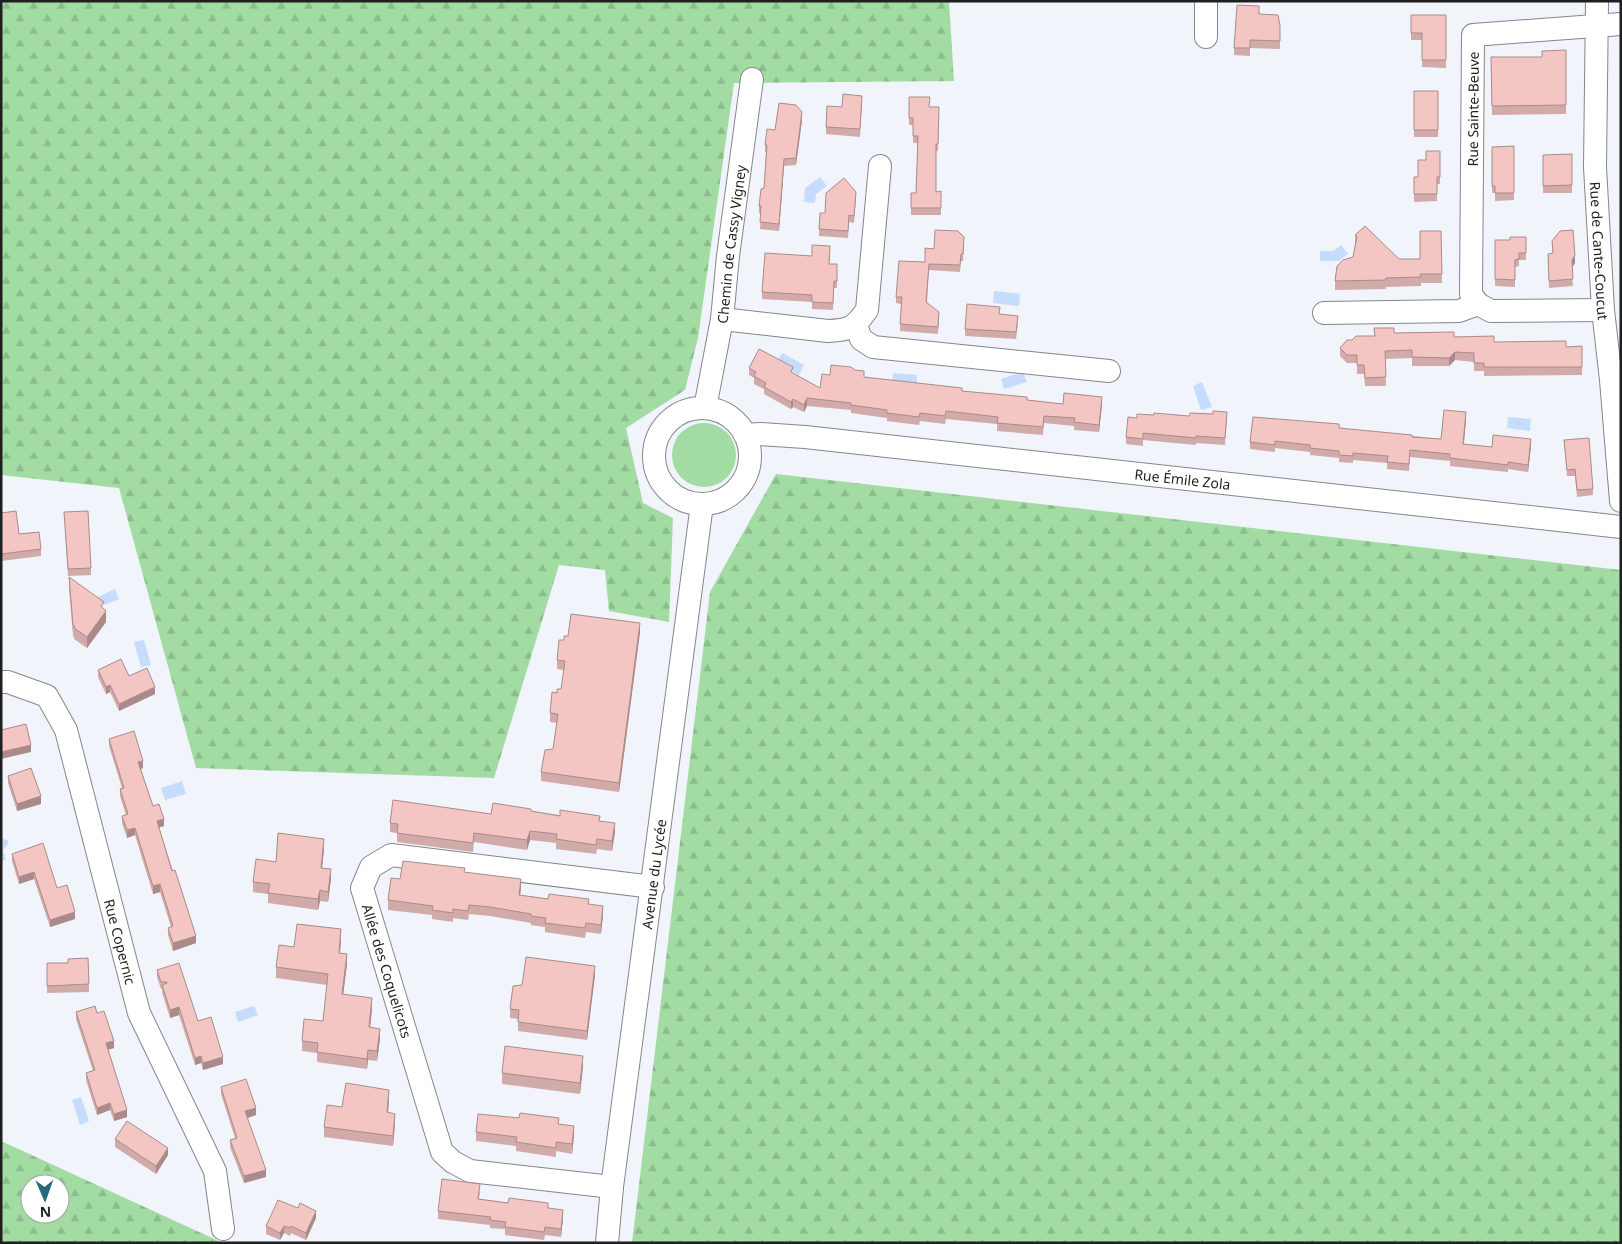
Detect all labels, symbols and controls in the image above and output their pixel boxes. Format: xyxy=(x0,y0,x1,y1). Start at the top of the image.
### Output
street label: Rue Sainte-Beuve xyxy=(1462,51,1482,167)
street label: Chemin de Cassy Vigney xyxy=(712,163,750,324)
street label: Rue de Cante-Coucut xyxy=(1586,181,1614,321)
street label: Rue Émile Zola xyxy=(1134,464,1232,493)
street label: Avenue du Lycée xyxy=(637,818,670,930)
street label: Rue Copernic xyxy=(100,897,141,987)
street label: Allée des Coquelicots xyxy=(358,902,417,1041)
north arrow xyxy=(20,1174,70,1224)
text: N xyxy=(39,1203,51,1222)

